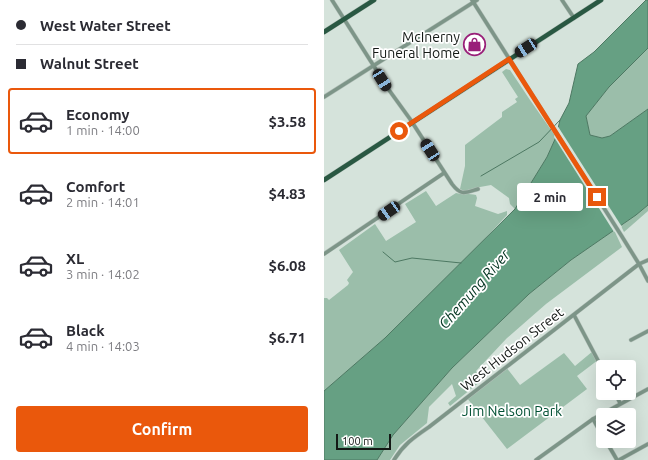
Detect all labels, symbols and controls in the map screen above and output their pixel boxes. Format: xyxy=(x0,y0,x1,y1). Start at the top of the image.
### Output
text: West Water Street xyxy=(40,17,171,34)
place label: McInerny Funeral Home xyxy=(372,29,460,61)
shop icon: McInerny Funeral Home xyxy=(462,32,488,58)
car xyxy=(513,36,539,60)
text: Walnut Street xyxy=(40,55,139,72)
car xyxy=(371,67,393,93)
icon: car xyxy=(18,103,54,139)
text: Economy xyxy=(66,106,130,123)
text: $3.58 xyxy=(268,113,306,130)
route start xyxy=(390,122,408,140)
text: 1 min · 14:00 xyxy=(66,123,140,137)
car xyxy=(418,137,442,163)
icon: car xyxy=(18,175,54,211)
text: Comfort xyxy=(66,178,125,195)
callout: 2 min xyxy=(517,183,583,211)
text: $4.83 xyxy=(268,185,306,202)
route end xyxy=(588,188,606,206)
text: 2 min xyxy=(534,190,566,204)
text: 2 min · 14:01 xyxy=(66,195,140,209)
car xyxy=(376,199,402,223)
water label: Chemung River xyxy=(435,245,514,332)
icon: car xyxy=(18,247,54,283)
text: XL xyxy=(66,250,84,267)
text: $6.08 xyxy=(268,257,306,274)
text: 3 min · 14:02 xyxy=(66,267,140,281)
street label: West Hudson Street xyxy=(458,304,567,394)
icon: car xyxy=(18,319,54,355)
text: Black xyxy=(66,322,105,339)
text: $6.71 xyxy=(268,329,306,346)
text: 4 min · 14:03 xyxy=(66,339,140,353)
map controls xyxy=(596,360,636,448)
button: locate xyxy=(596,360,636,400)
park label: Jim Nelson Park xyxy=(462,403,562,419)
button: Confirm xyxy=(16,406,308,452)
button: layers xyxy=(596,408,636,448)
scale bar xyxy=(336,432,391,451)
text: 100 m xyxy=(342,435,373,447)

